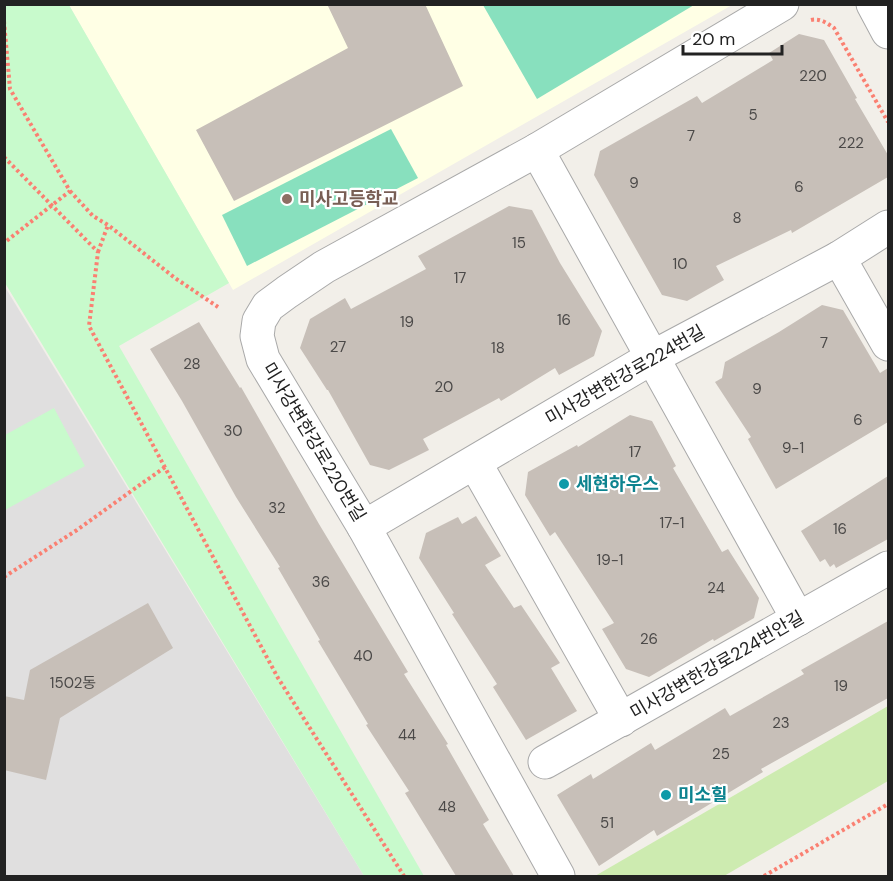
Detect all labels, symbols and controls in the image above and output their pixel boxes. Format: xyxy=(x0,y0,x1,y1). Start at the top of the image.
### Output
scale bar xyxy=(683,18,782,56)
text: 20 m xyxy=(692,27,735,51)
house number: 220 xyxy=(799,66,827,86)
house number: 5 xyxy=(748,105,758,125)
house number: 7 xyxy=(687,126,695,146)
house number: 222 xyxy=(838,133,864,153)
house number: 9 xyxy=(629,173,639,193)
house number: 6 xyxy=(794,177,804,197)
place label: 미사고등학교 xyxy=(299,187,398,211)
marker: 미사고등학교 xyxy=(280,192,294,206)
house number: 8 xyxy=(732,208,742,228)
house number: 15 xyxy=(512,233,526,253)
house number: 10 xyxy=(673,254,687,274)
house number: 17 xyxy=(454,268,466,288)
house number: 16 xyxy=(557,310,571,330)
house number: 19 xyxy=(400,312,414,332)
street label: 미사강변한강로224번길 xyxy=(541,320,709,430)
house number: 7 xyxy=(820,333,828,353)
house number: 27 xyxy=(330,337,346,357)
house number: 18 xyxy=(491,338,505,358)
house number: 28 xyxy=(183,354,201,374)
street label: 미사강변한강로220번길 xyxy=(257,358,371,526)
house number: 20 xyxy=(435,377,453,397)
house number: 9 xyxy=(752,379,762,399)
house number: 6 xyxy=(853,410,863,430)
house number: 30 xyxy=(223,421,243,441)
house number: 9-1 xyxy=(782,438,804,458)
house number: 17 xyxy=(629,442,641,462)
place label: 세현하우스 xyxy=(576,472,659,496)
marker: 세현하우스 xyxy=(557,477,571,491)
house number: 32 xyxy=(268,498,286,518)
house number: 17-1 xyxy=(660,513,684,533)
house number: 16 xyxy=(833,519,847,539)
house number: 19-1 xyxy=(597,550,623,570)
house number: 36 xyxy=(312,572,330,592)
house number: 24 xyxy=(707,578,725,598)
street label: 미사강변한강로224번안길 xyxy=(626,605,808,725)
house number: 26 xyxy=(640,629,658,649)
house number: 40 xyxy=(353,646,373,666)
house number: 1502동 xyxy=(50,673,96,693)
house number: 19 xyxy=(834,676,848,696)
house number: 23 xyxy=(772,713,790,733)
house number: 44 xyxy=(398,725,416,745)
house number: 25 xyxy=(712,744,730,764)
place label: 미소힐 xyxy=(678,783,728,807)
marker: 미소힐 xyxy=(659,788,673,802)
house number: 48 xyxy=(438,797,456,817)
house number: 51 xyxy=(600,813,614,833)

